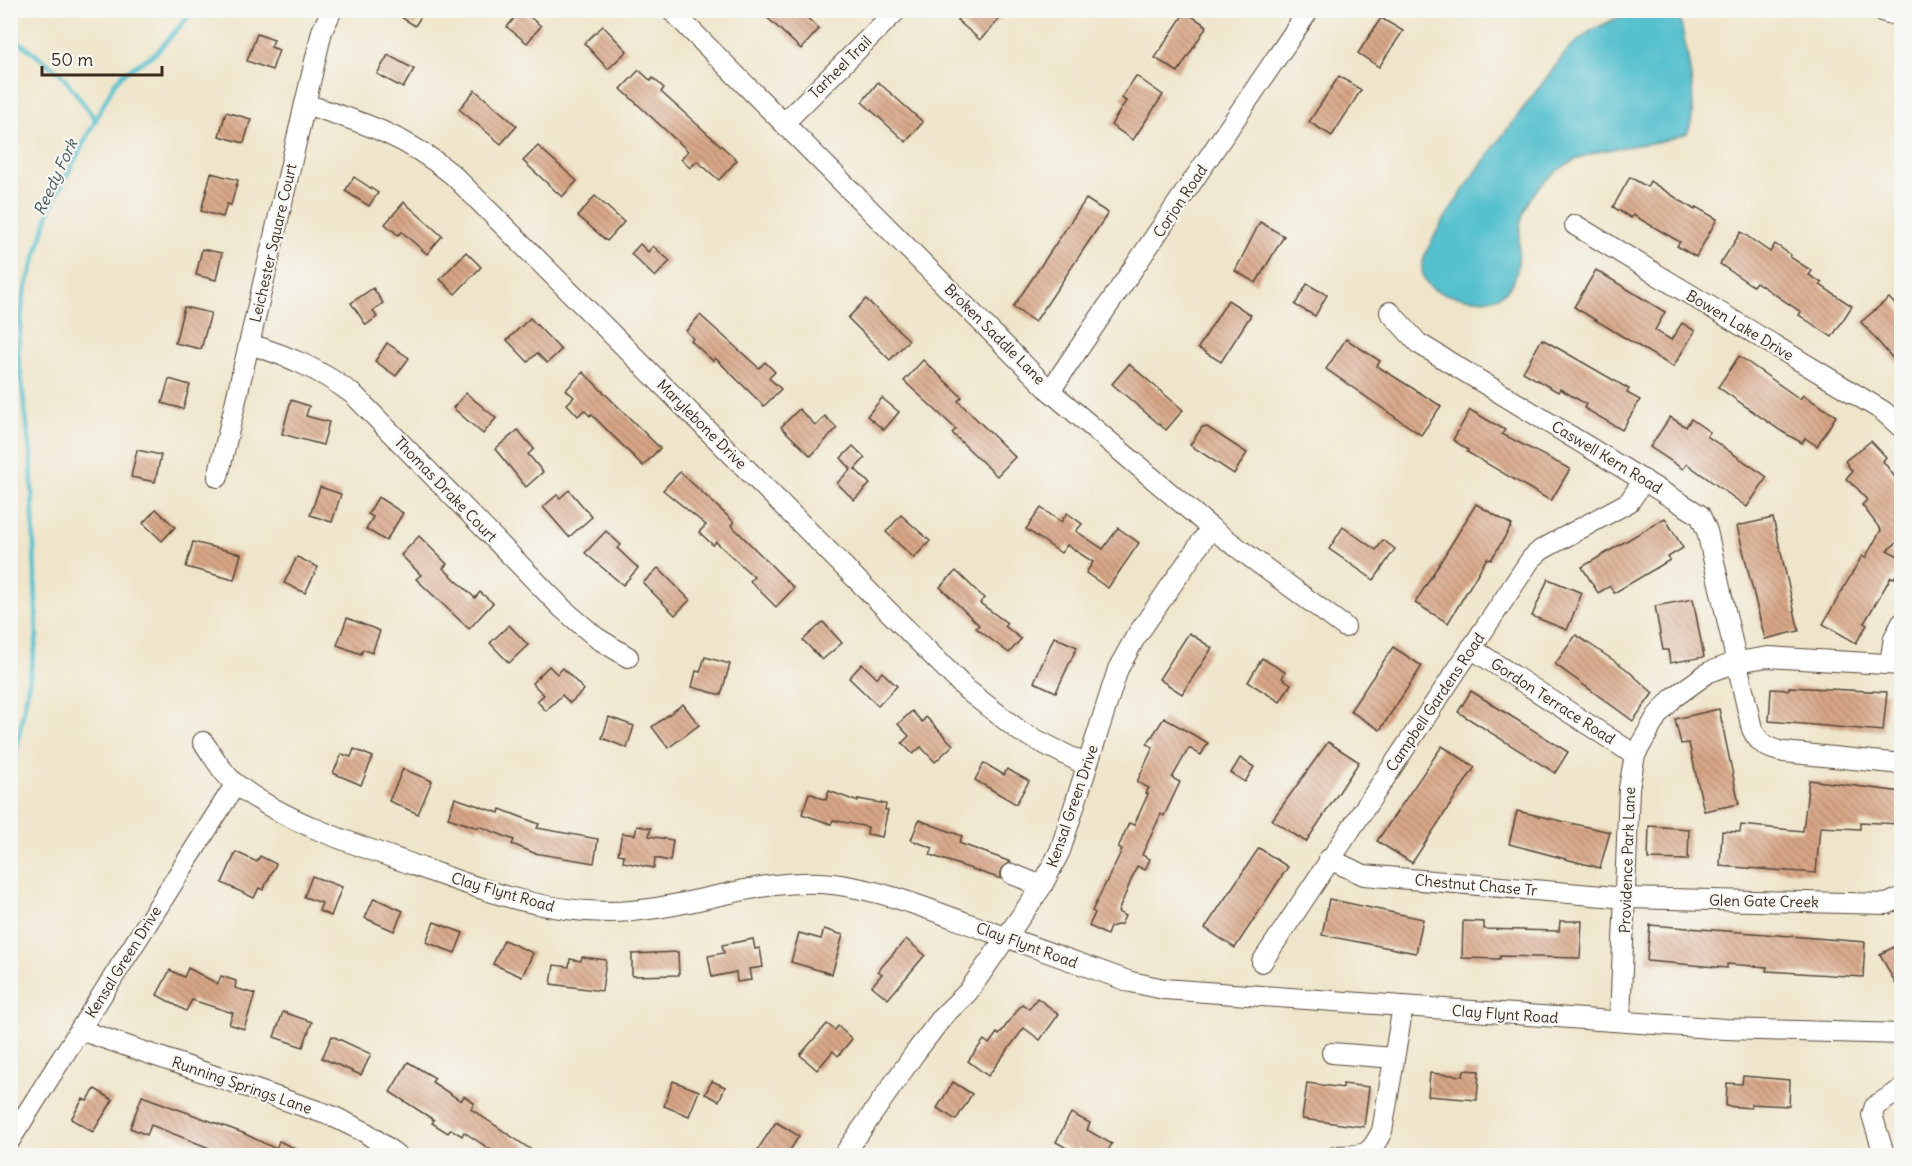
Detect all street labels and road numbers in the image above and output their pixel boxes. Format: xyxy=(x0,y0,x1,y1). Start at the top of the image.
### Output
street label: Tarheel Trail xyxy=(805,32,875,102)
street label: Corjon Road xyxy=(1149,161,1211,241)
street label: Leichester Square Court xyxy=(245,162,301,324)
street label: Broken Saddle Lane xyxy=(941,280,1049,388)
street label: Bowen Lake Drive xyxy=(1683,286,1797,364)
street label: Marylebone Drive xyxy=(653,375,751,473)
street label: Caswell Kern Road xyxy=(1548,416,1666,498)
street label: Thomas Drake Court xyxy=(391,432,501,546)
street label: Campbell Gardens Road xyxy=(1382,629,1489,775)
street label: Gordon Terrace Road xyxy=(1487,654,1619,748)
street label: Kensal Green Drive xyxy=(1042,742,1102,870)
street label: Providence Park Lane xyxy=(1615,786,1639,934)
street label: Clay Flynt Road xyxy=(449,868,557,916)
street label: Chestnut Chase Tr xyxy=(1414,870,1538,900)
street label: Glen Gate Creek xyxy=(1709,891,1819,911)
street label: Kensal Green Drive xyxy=(81,903,165,1021)
street label: Clay Flynt Road xyxy=(974,918,1080,972)
street label: Clay Flynt Road xyxy=(1451,1001,1559,1027)
street label: Running Springs Lane xyxy=(170,1052,314,1118)

